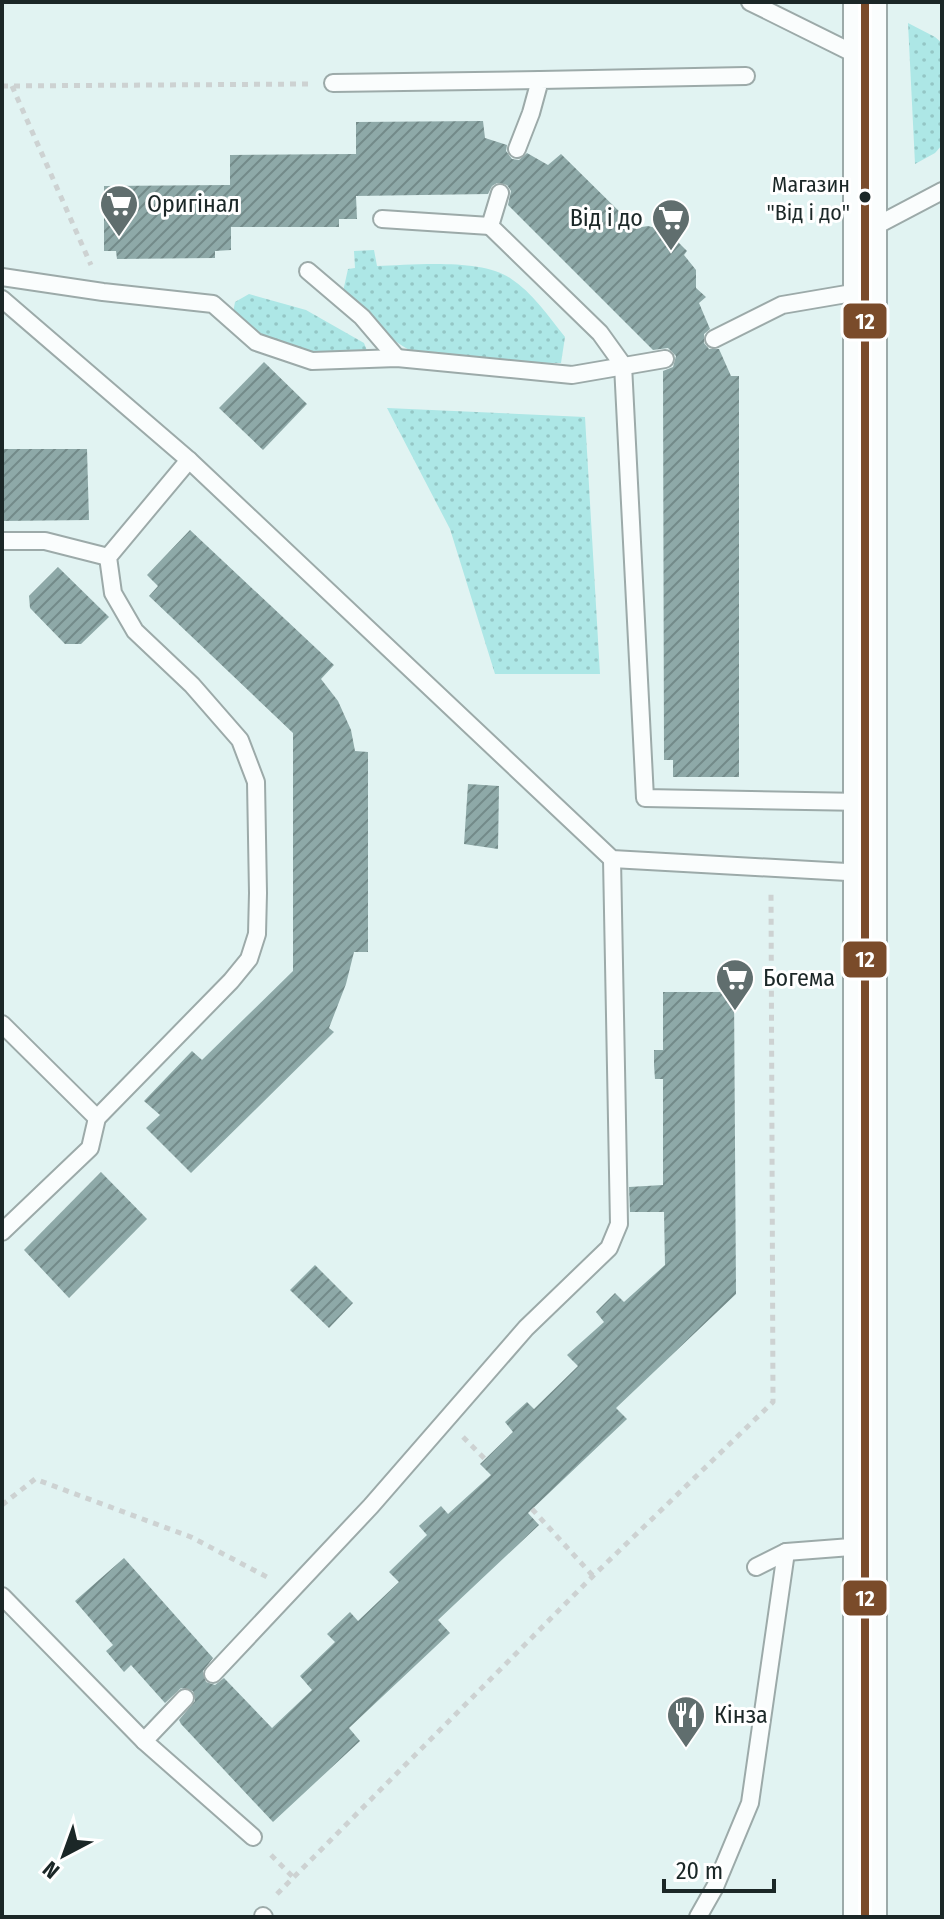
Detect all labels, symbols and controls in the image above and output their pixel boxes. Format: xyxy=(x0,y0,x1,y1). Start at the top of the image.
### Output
place label: Магазин "Від і до" xyxy=(766,171,850,226)
supermarket icon: Оригінал xyxy=(98,183,140,238)
marker: Магазин "Від і до" xyxy=(857,189,873,205)
place label: Оригінал xyxy=(147,190,240,218)
supermarket icon: Від і до xyxy=(650,197,692,252)
place label: Від і до xyxy=(570,204,643,232)
line badge: 12 xyxy=(842,302,888,340)
text: 12 xyxy=(855,308,875,335)
line badge: 12 xyxy=(842,940,888,979)
text: 12 xyxy=(855,946,875,973)
supermarket icon: Богема xyxy=(714,957,756,1012)
place label: Богема xyxy=(763,964,835,992)
line badge: 12 xyxy=(842,1579,888,1617)
text: 12 xyxy=(855,1585,875,1612)
restaurant icon: Кінза xyxy=(665,1694,707,1749)
place label: Кінза xyxy=(714,1701,768,1729)
north arrow xyxy=(24,1815,104,1895)
scale bar xyxy=(664,1843,774,1893)
text: N xyxy=(37,1855,65,1884)
text: 20 m xyxy=(676,1857,723,1885)

